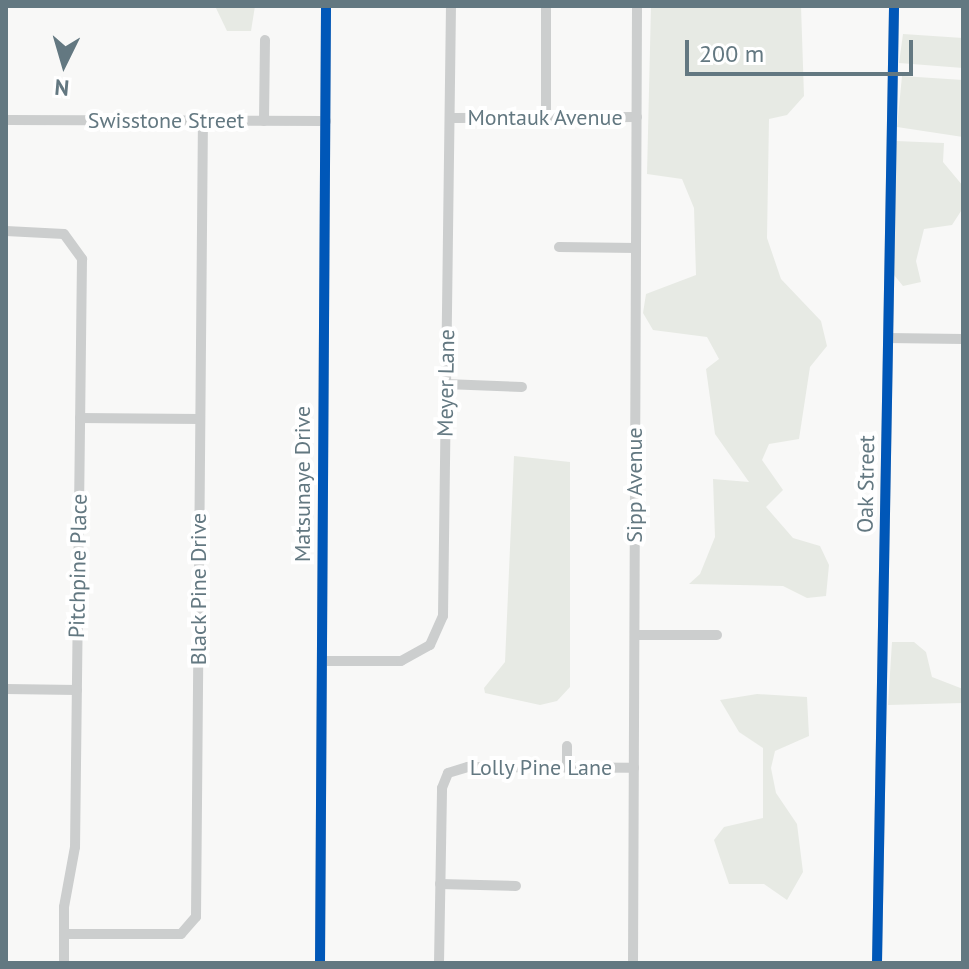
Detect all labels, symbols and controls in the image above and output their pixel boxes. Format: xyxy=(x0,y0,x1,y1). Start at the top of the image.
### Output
north arrow xyxy=(24,24,104,104)
scale bar xyxy=(689,24,917,74)
text: 200 m xyxy=(699,38,764,69)
text: N xyxy=(53,73,70,102)
street label: Montauk Avenue xyxy=(467,105,623,131)
street label: Swisstone Street xyxy=(88,108,244,134)
street label: Meyer Lane xyxy=(432,329,460,437)
street label: Matsunaye Drive xyxy=(290,406,316,562)
street label: Sipp Avenue xyxy=(622,427,648,543)
street label: Oak Street xyxy=(852,434,880,534)
street label: Pitchpine Place xyxy=(64,494,92,638)
street label: Black Pine Drive xyxy=(186,512,212,666)
street label: Lolly Pine Lane xyxy=(469,755,613,781)

